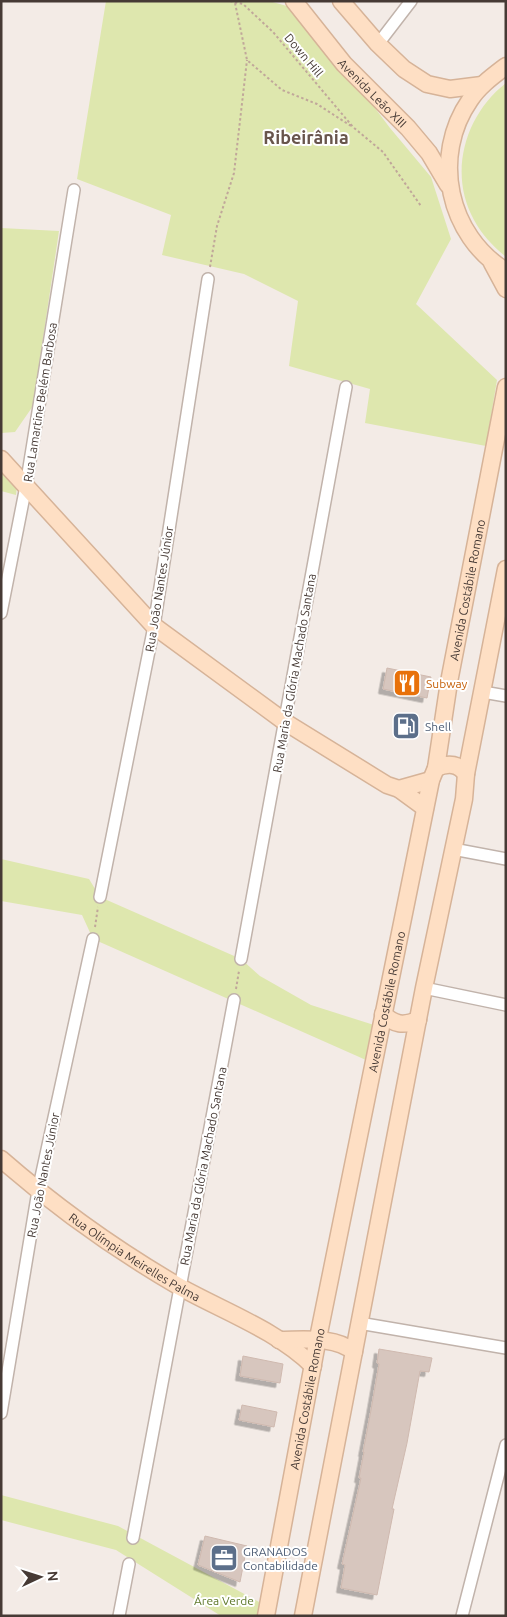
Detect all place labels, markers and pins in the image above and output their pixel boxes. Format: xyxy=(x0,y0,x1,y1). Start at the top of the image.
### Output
restaurant icon: Subway xyxy=(392,668,422,698)
place label: Subway xyxy=(426,677,468,690)
fuel station icon: Shell xyxy=(391,711,421,741)
place label: Shell xyxy=(425,720,451,733)
office icon: GRANADOS Contabilidade xyxy=(209,1543,239,1573)
place label: GRANADOS Contabilidade xyxy=(243,1545,318,1572)

